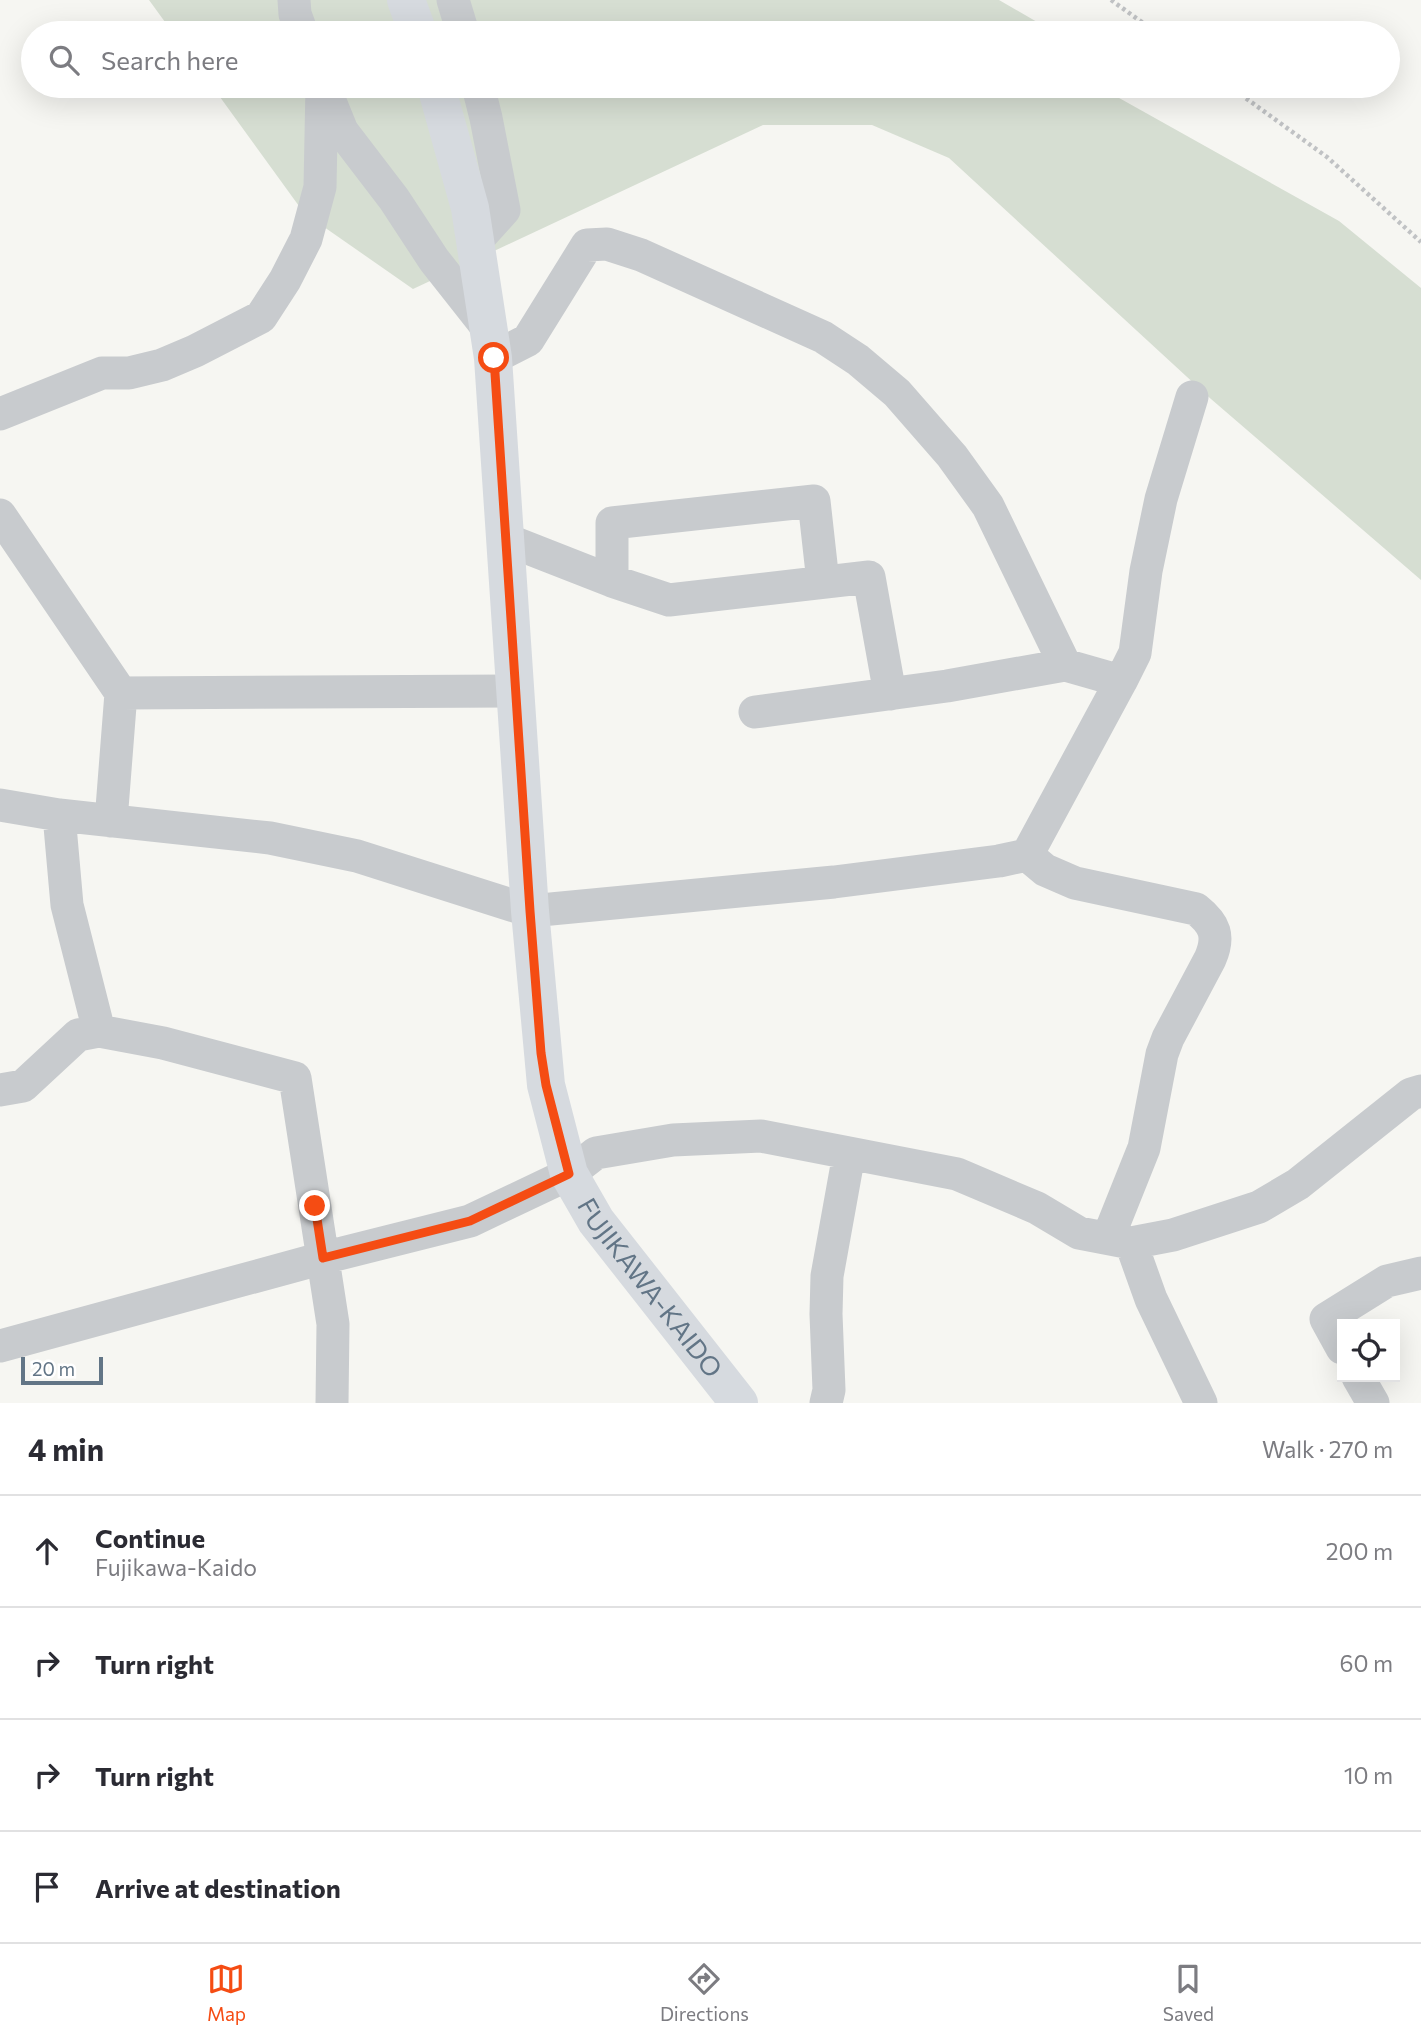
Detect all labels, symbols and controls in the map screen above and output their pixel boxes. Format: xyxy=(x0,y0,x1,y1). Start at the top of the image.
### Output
search box xyxy=(21,21,1400,98)
icon: search xyxy=(45,41,83,79)
text: Search here xyxy=(101,44,239,75)
route start xyxy=(478,342,509,373)
route end xyxy=(299,1190,330,1221)
street label: FUJIKAWA-KAIDO xyxy=(572,1192,730,1383)
map controls xyxy=(1337,1319,1400,1382)
button: locate xyxy=(1337,1319,1400,1382)
scale bar xyxy=(21,1354,103,1386)
text: 20 m xyxy=(32,1357,75,1380)
text: 4 min xyxy=(28,1430,104,1467)
text: Walk · 270 m xyxy=(1262,1435,1393,1463)
text: Continue xyxy=(95,1522,205,1553)
icon: ahead xyxy=(28,1532,66,1570)
text: 200 m xyxy=(1326,1537,1393,1565)
text: Fujikawa-Kaido xyxy=(95,1553,257,1581)
icon: right xyxy=(28,1644,66,1682)
text: Turn right xyxy=(95,1648,214,1679)
text: 60 m xyxy=(1340,1649,1393,1677)
icon: right xyxy=(28,1756,66,1794)
text: Turn right xyxy=(95,1760,214,1791)
text: 10 m xyxy=(1344,1761,1393,1789)
icon: arrive xyxy=(28,1868,66,1906)
text: Arrive at destination xyxy=(95,1872,341,1903)
tab: Map xyxy=(207,1960,246,2025)
tab: Directions xyxy=(660,1960,749,2025)
tab: Saved xyxy=(1163,1960,1214,2025)

